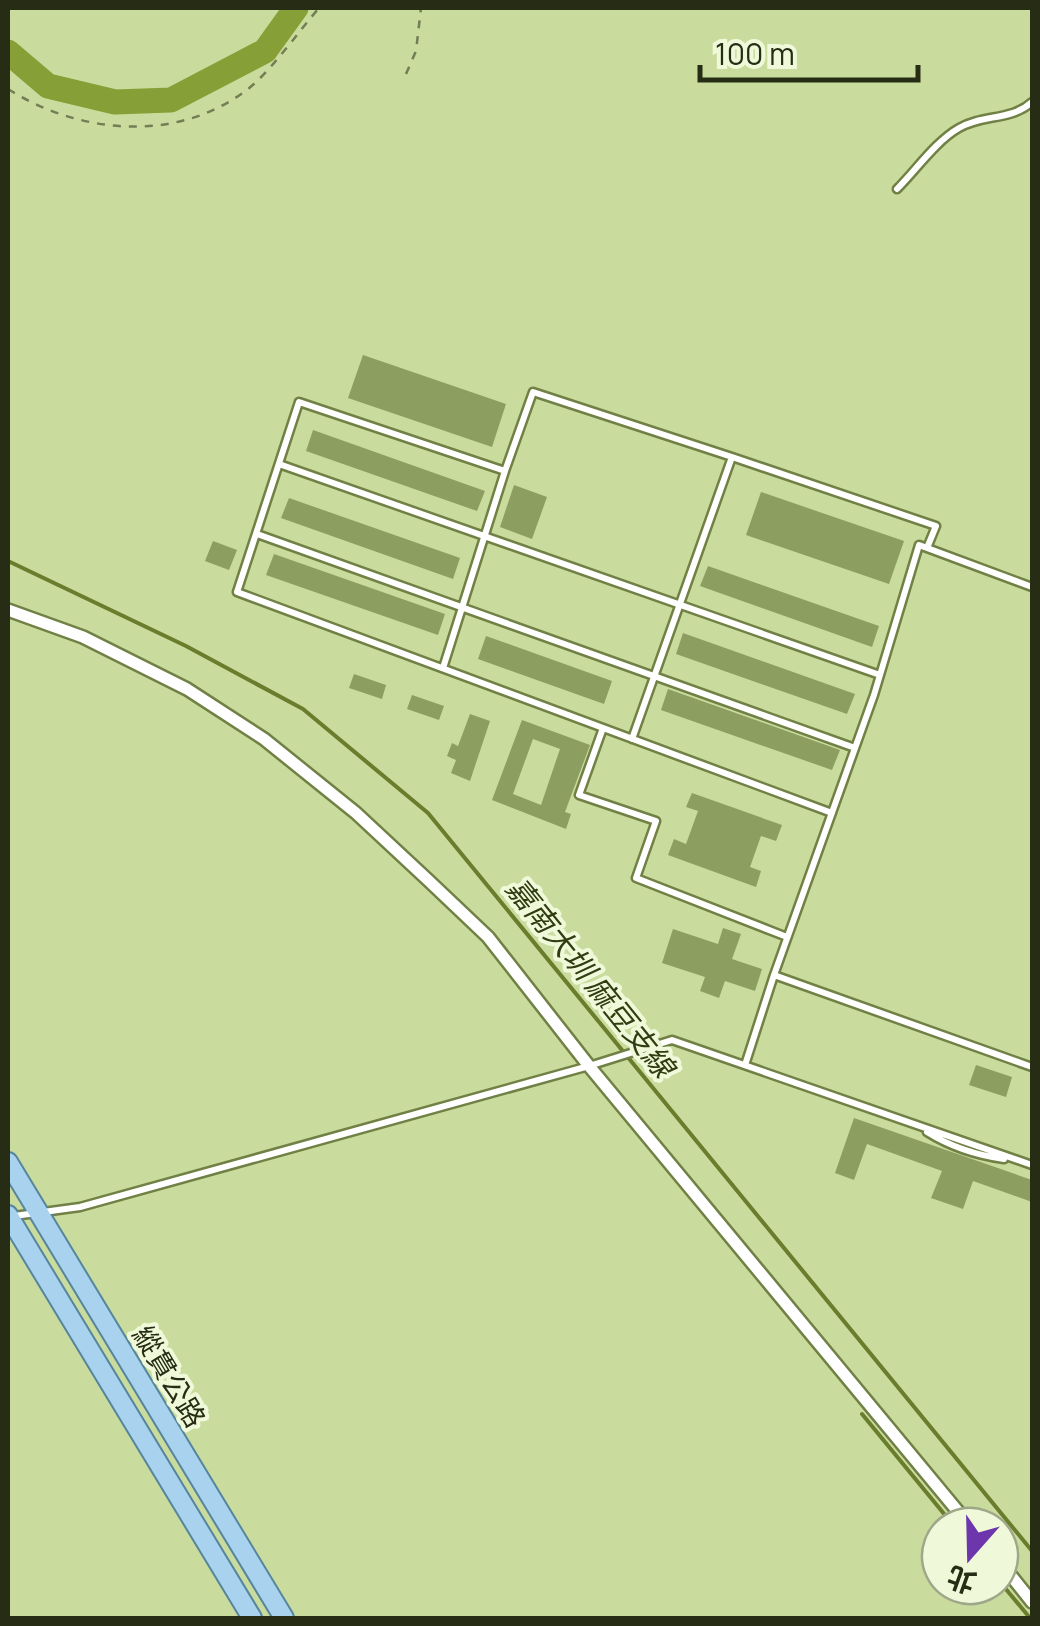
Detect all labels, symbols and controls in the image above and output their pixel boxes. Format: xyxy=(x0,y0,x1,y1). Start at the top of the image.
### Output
scale bar xyxy=(700,20,918,82)
text: 100 m xyxy=(715,33,795,74)
water label: 嘉南大圳 麻豆支線 xyxy=(498,869,686,1088)
street label: 縱貫公路 xyxy=(125,1318,215,1434)
north arrow xyxy=(920,1506,1020,1606)
text: 北 xyxy=(941,1558,981,1603)

